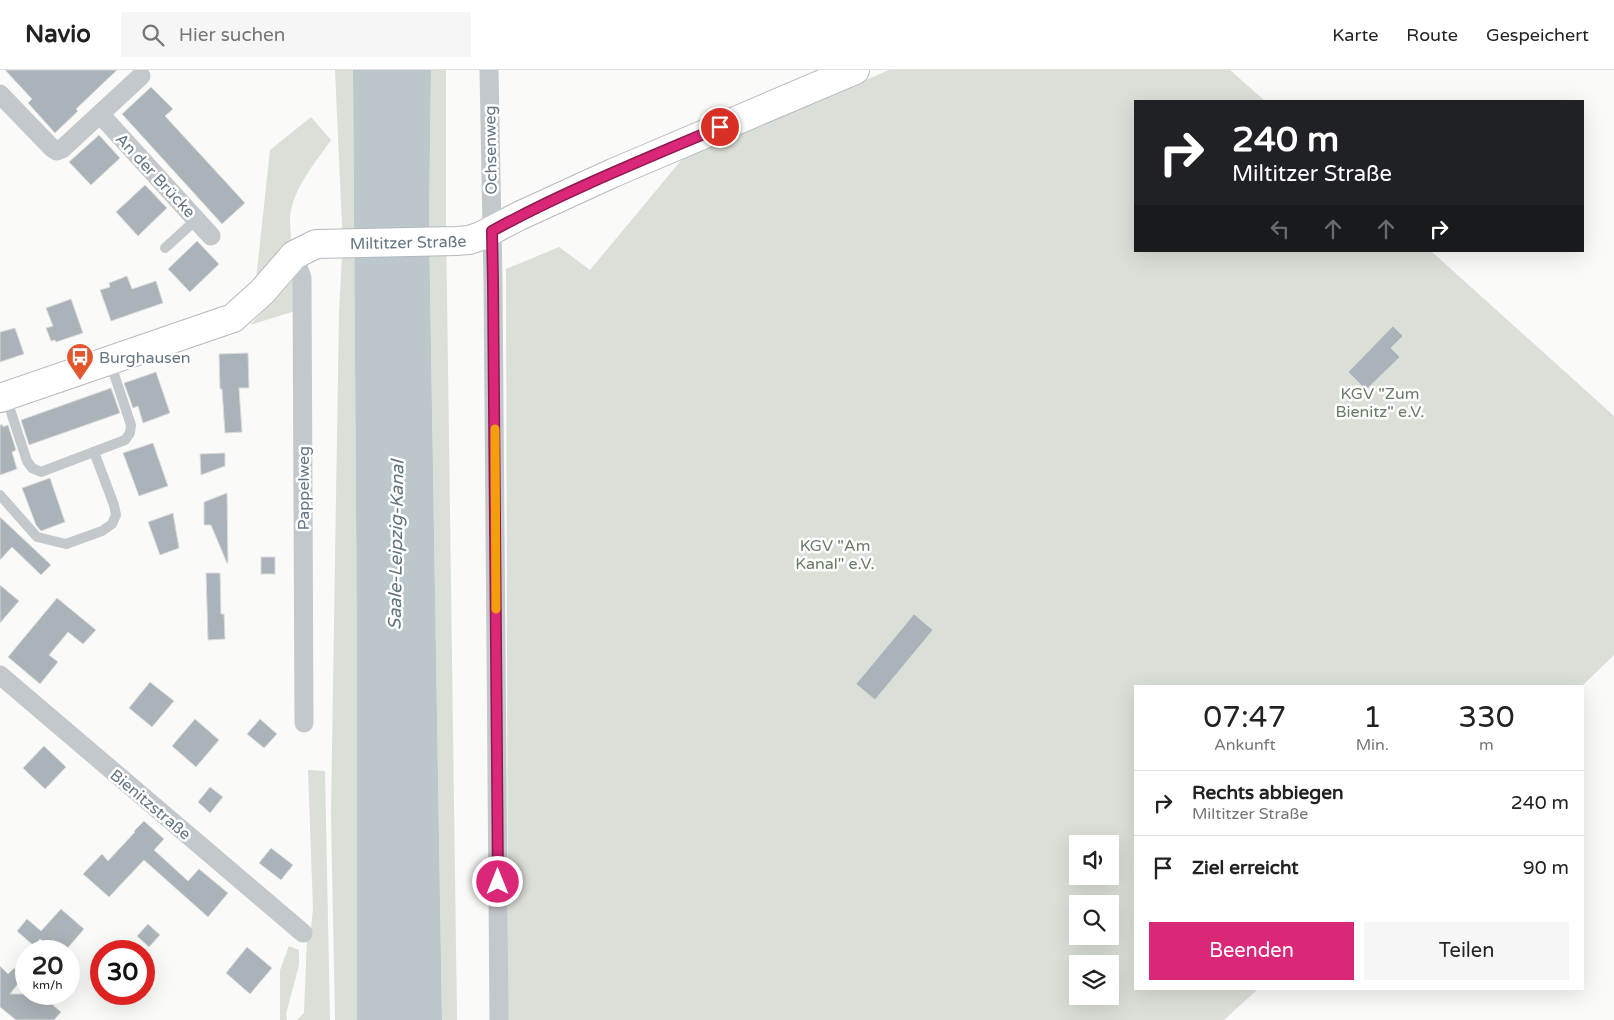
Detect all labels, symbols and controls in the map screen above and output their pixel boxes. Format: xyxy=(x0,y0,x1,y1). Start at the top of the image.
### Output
search box xyxy=(121,12,471,57)
text: Navio xyxy=(25,20,91,49)
icon: search xyxy=(139,21,167,49)
text: Hier suchen xyxy=(179,24,285,46)
text: Karte xyxy=(1332,24,1378,46)
text: Route xyxy=(1406,24,1458,46)
text: Gespeichert xyxy=(1486,24,1589,46)
street label: Ochsenweg xyxy=(480,105,502,195)
pin xyxy=(699,106,741,148)
icon: arrive xyxy=(706,113,734,141)
text: 240 m xyxy=(1232,119,1339,161)
icon: right xyxy=(1149,120,1214,185)
street label: An der Brücke xyxy=(111,129,199,222)
text: Miltitzer Straße xyxy=(1232,161,1392,187)
icon: left xyxy=(1266,215,1294,243)
icon: ahead xyxy=(1319,215,1347,243)
icon: ahead xyxy=(1372,215,1400,243)
icon: right xyxy=(1425,215,1453,243)
street label: Miltitzer Straße xyxy=(350,231,467,254)
bus stop icon: Burghausen xyxy=(65,342,95,381)
place label: Burghausen xyxy=(99,348,191,368)
park label: KGV "Zum Bienitz" e.V. xyxy=(1336,384,1424,422)
street label: Pappelweg xyxy=(294,446,314,530)
water label: Saale-Leipzig-Kanal xyxy=(384,458,409,630)
park label: KGV "Am Kanal" e.V. xyxy=(795,536,875,574)
text: 07:47 xyxy=(1203,699,1286,736)
text: 1 xyxy=(1363,699,1382,736)
text: 330 xyxy=(1458,699,1515,736)
text: Ankunft xyxy=(1214,735,1276,755)
text: Min. xyxy=(1356,735,1389,755)
text: m xyxy=(1479,735,1494,755)
street label: Bienitzstraße xyxy=(106,765,195,844)
text: Rechts abbiegen xyxy=(1192,782,1344,804)
icon: right xyxy=(1149,789,1177,817)
text: 240 m xyxy=(1511,792,1569,814)
text: Miltitzer Straße xyxy=(1192,804,1308,824)
map controls xyxy=(1069,835,1119,1005)
button: sound xyxy=(1069,835,1119,885)
icon: arrive xyxy=(1149,854,1177,882)
position arrow xyxy=(471,855,523,907)
text: Ziel erreicht xyxy=(1192,857,1299,879)
text: 90 m xyxy=(1523,857,1569,879)
button: search xyxy=(1069,895,1119,945)
button: Beenden xyxy=(1149,922,1354,980)
button: Teilen xyxy=(1364,922,1569,980)
speed limit sign: 30 xyxy=(90,940,155,1005)
text: 20 xyxy=(32,951,63,981)
button: layers xyxy=(1069,955,1119,1005)
text: km/h xyxy=(32,978,63,992)

